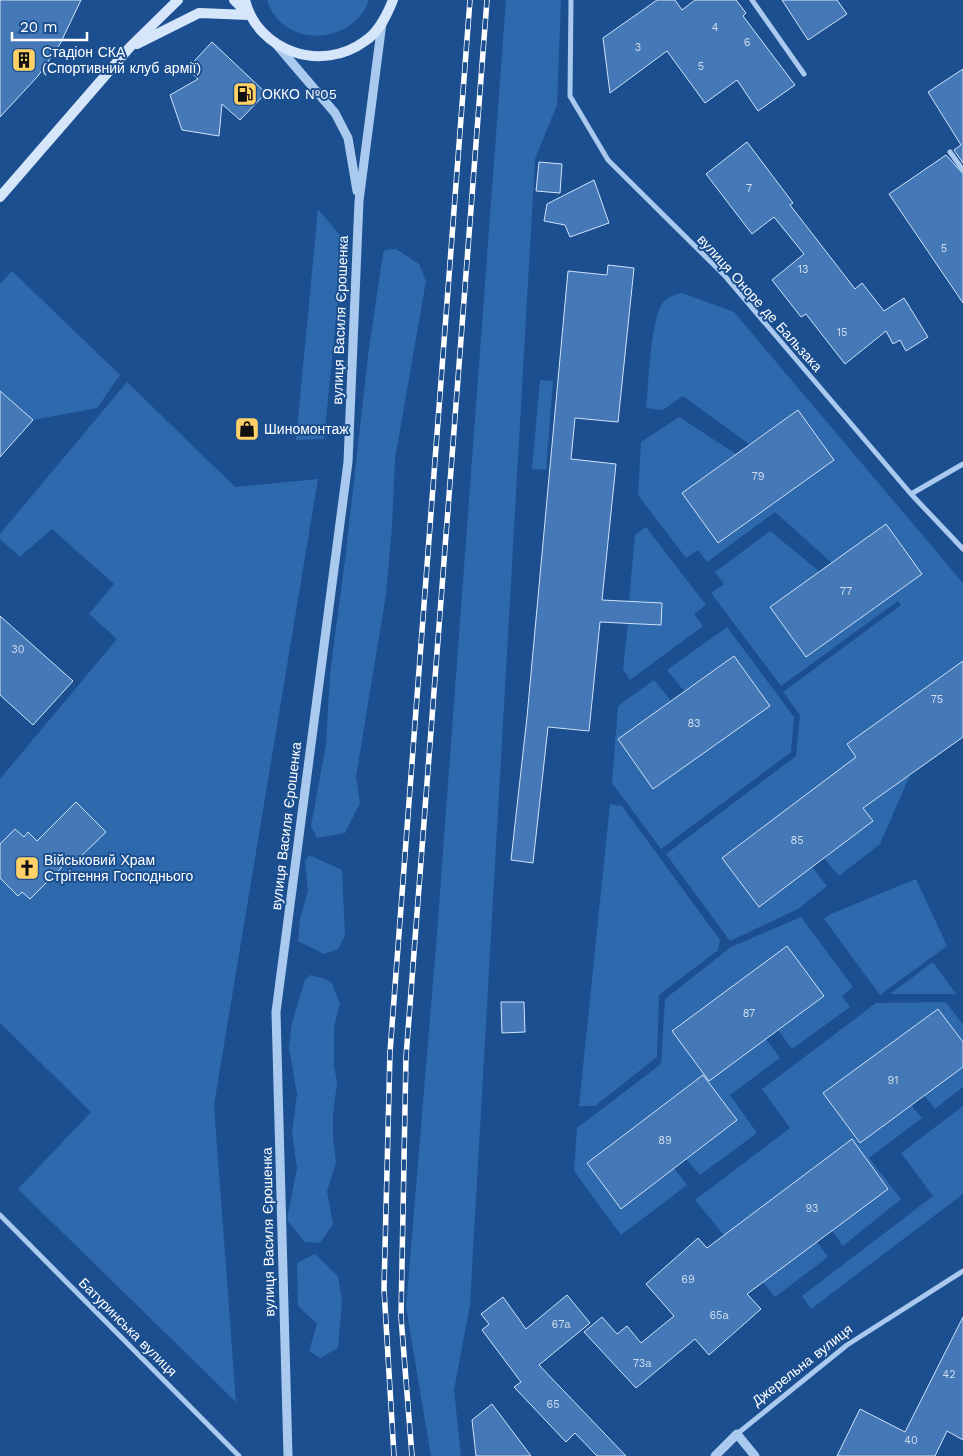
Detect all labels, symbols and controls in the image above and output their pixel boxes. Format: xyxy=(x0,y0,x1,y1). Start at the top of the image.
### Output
scale bar xyxy=(12,10,88,42)
text: 20 m xyxy=(20,18,58,36)
house number: 4 xyxy=(712,21,719,34)
house number: 6 xyxy=(744,36,751,49)
house number: 3 xyxy=(635,41,641,54)
place label: Стадіон СКА (Спортивний клуб армії) xyxy=(42,44,201,76)
building icon: Стадіон СКА (Спортивний клуб армії) xyxy=(11,47,37,73)
house number: 5 xyxy=(698,60,704,73)
fuel station icon: ОККО №05 xyxy=(232,81,258,107)
place label: ОККО №05 xyxy=(262,86,337,102)
house number: 7 xyxy=(746,182,752,195)
street label: вулиця Оноре де Бальзака xyxy=(694,231,826,375)
street label: вулиця Василя Єрошенка xyxy=(329,235,351,405)
house number: 5 xyxy=(941,242,947,255)
house number: 13 xyxy=(798,263,808,276)
house number: 15 xyxy=(837,326,847,339)
shop icon: Шиномонтаж xyxy=(234,416,260,442)
place label: Шиномонтаж xyxy=(264,421,349,437)
house number: 79 xyxy=(752,470,765,483)
house number: 77 xyxy=(840,585,852,598)
house number: 30 xyxy=(11,643,25,656)
house number: 75 xyxy=(931,693,943,706)
house number: 83 xyxy=(688,717,700,730)
street label: вулиця Василя Єрошенка xyxy=(268,741,304,911)
house number: 85 xyxy=(790,834,804,847)
place label: Військовий Храм Стрітення Господнього xyxy=(44,852,194,884)
church icon: Військовий Храм Стрітення Господнього xyxy=(14,855,40,881)
house number: 87 xyxy=(743,1007,755,1020)
house number: 91 xyxy=(887,1074,899,1087)
house number: 89 xyxy=(658,1134,672,1147)
street label: вулиця Василя Єрошенка xyxy=(259,1147,277,1317)
house number: 93 xyxy=(806,1202,818,1215)
house number: 69 xyxy=(681,1273,695,1286)
street label: Батуринська вулиця xyxy=(76,1275,180,1379)
house number: 65а xyxy=(709,1309,729,1322)
house number: 67а xyxy=(552,1318,571,1331)
street label: Джерельна вулиця xyxy=(749,1321,855,1409)
house number: 73а xyxy=(633,1357,652,1370)
house number: 42 xyxy=(942,1368,956,1381)
house number: 65 xyxy=(546,1398,560,1411)
house number: 40 xyxy=(904,1434,918,1447)

